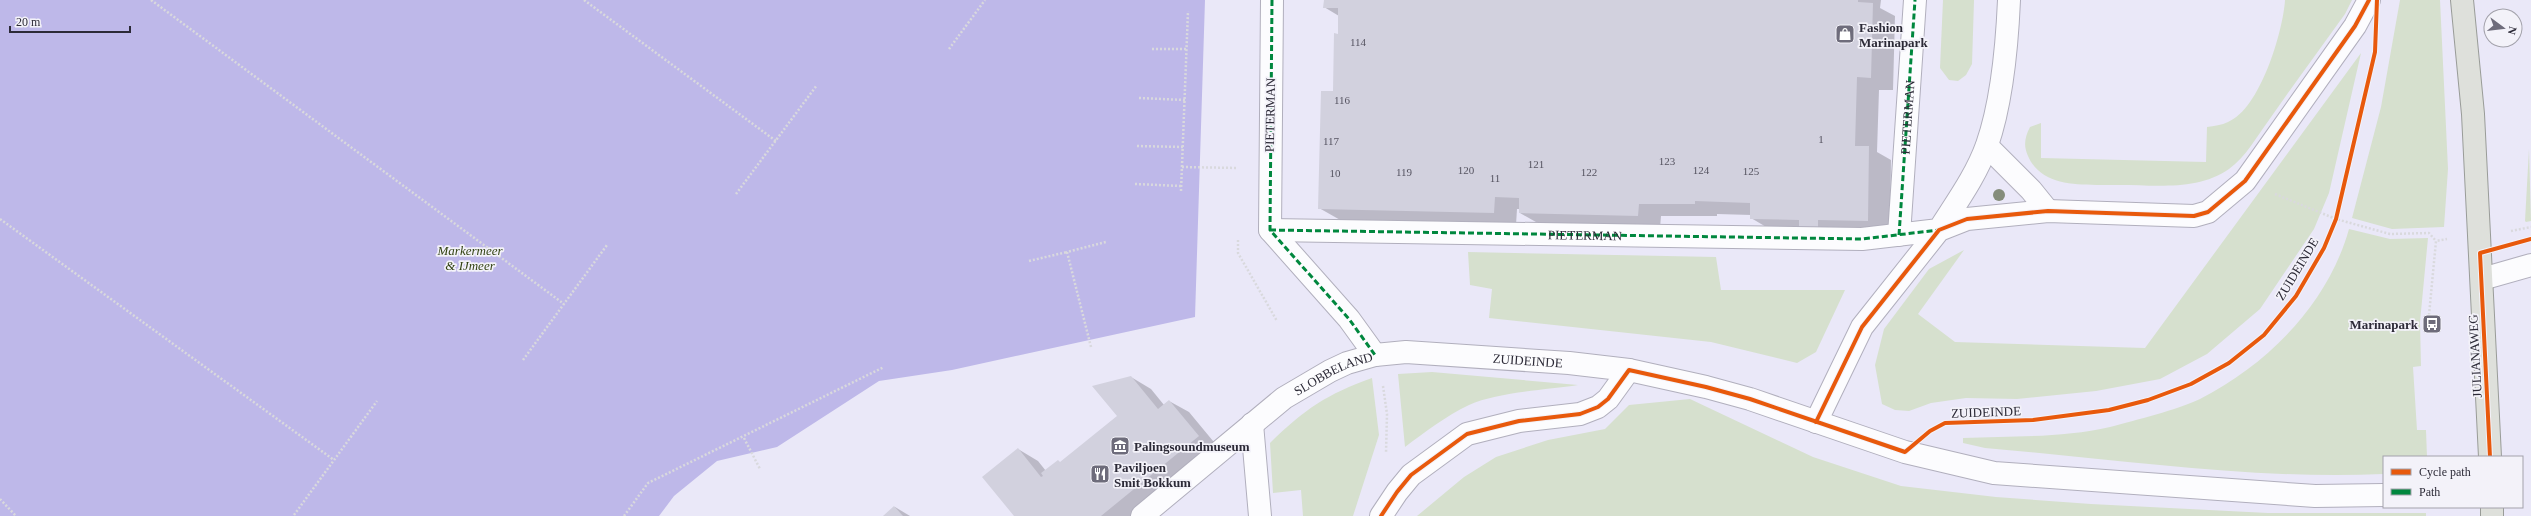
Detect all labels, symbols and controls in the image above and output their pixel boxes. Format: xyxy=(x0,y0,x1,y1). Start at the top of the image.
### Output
scale bar xyxy=(10,8,130,34)
north arrow xyxy=(2483,8,2523,48)
text: 20 m xyxy=(16,15,41,29)
place label: Fashion Marinapark xyxy=(1859,20,1928,50)
shop icon: Fashion Marinapark xyxy=(1834,23,1856,45)
text: N xyxy=(2506,25,2519,36)
house number: 114 xyxy=(1350,36,1367,48)
street label: PIETERMAN xyxy=(1262,77,1278,152)
street label: PIETERMAN xyxy=(1897,79,1917,155)
house number: 116 xyxy=(1334,94,1351,106)
house number: 1 xyxy=(1818,133,1824,145)
house number: 117 xyxy=(1323,135,1340,147)
house number: 123 xyxy=(1659,155,1676,167)
house number: 121 xyxy=(1528,158,1544,170)
house number: 120 xyxy=(1458,164,1475,176)
house number: 124 xyxy=(1693,164,1710,176)
house number: 125 xyxy=(1743,165,1760,177)
house number: 119 xyxy=(1396,166,1413,178)
house number: 122 xyxy=(1581,166,1597,178)
house number: 10 xyxy=(1330,167,1341,179)
house number: 11 xyxy=(1490,172,1500,184)
street label: PIETERMAN xyxy=(1548,227,1623,243)
street label: ZUIDEINDE xyxy=(2273,235,2321,303)
park label: Markermeer & IJmeer xyxy=(437,243,503,273)
bus stop icon: Marinapark xyxy=(2421,313,2443,335)
street label: JULIANAWEG xyxy=(2465,314,2485,398)
place label: Marinapark xyxy=(2349,317,2419,332)
street label: SLOBBELAND xyxy=(1291,349,1374,398)
street label: ZUIDEINDE xyxy=(1492,350,1563,370)
street label: ZUIDEINDE xyxy=(1951,403,2021,421)
museum icon: Palingsoundmuseum xyxy=(1109,435,1131,457)
place label: Palingsoundmuseum xyxy=(1134,439,1250,454)
legend xyxy=(2383,456,2523,508)
place label: Paviljoen Smit Bokkum xyxy=(1114,460,1191,490)
restaurant icon: Paviljoen Smit Bokkum xyxy=(1089,463,1111,485)
text: Cycle path xyxy=(2419,465,2471,479)
text: Path xyxy=(2419,485,2440,499)

